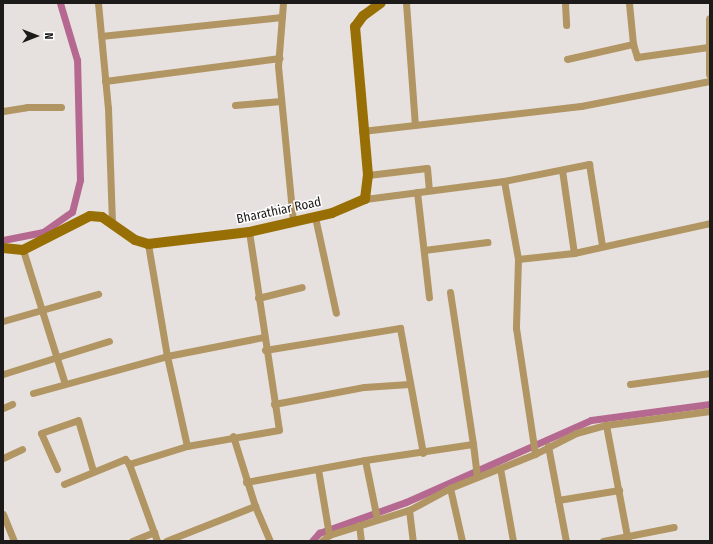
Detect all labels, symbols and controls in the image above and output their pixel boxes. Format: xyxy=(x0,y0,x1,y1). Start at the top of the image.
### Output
north arrow xyxy=(16,16,56,56)
text: N xyxy=(42,33,55,39)
street label: Bharathiar Road xyxy=(235,194,323,228)

